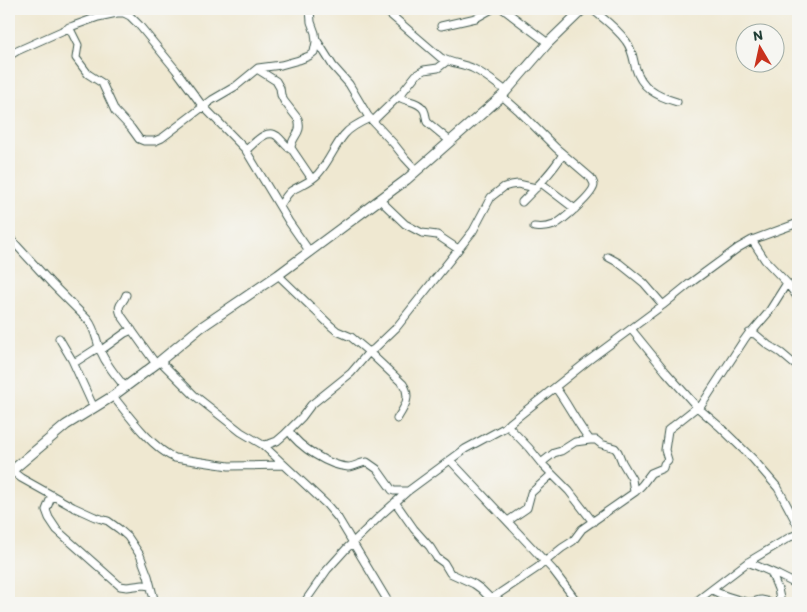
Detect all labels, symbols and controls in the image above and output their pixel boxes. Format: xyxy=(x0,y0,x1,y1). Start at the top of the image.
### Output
north arrow xyxy=(734,22,784,72)
text: N xyxy=(752,27,764,45)

